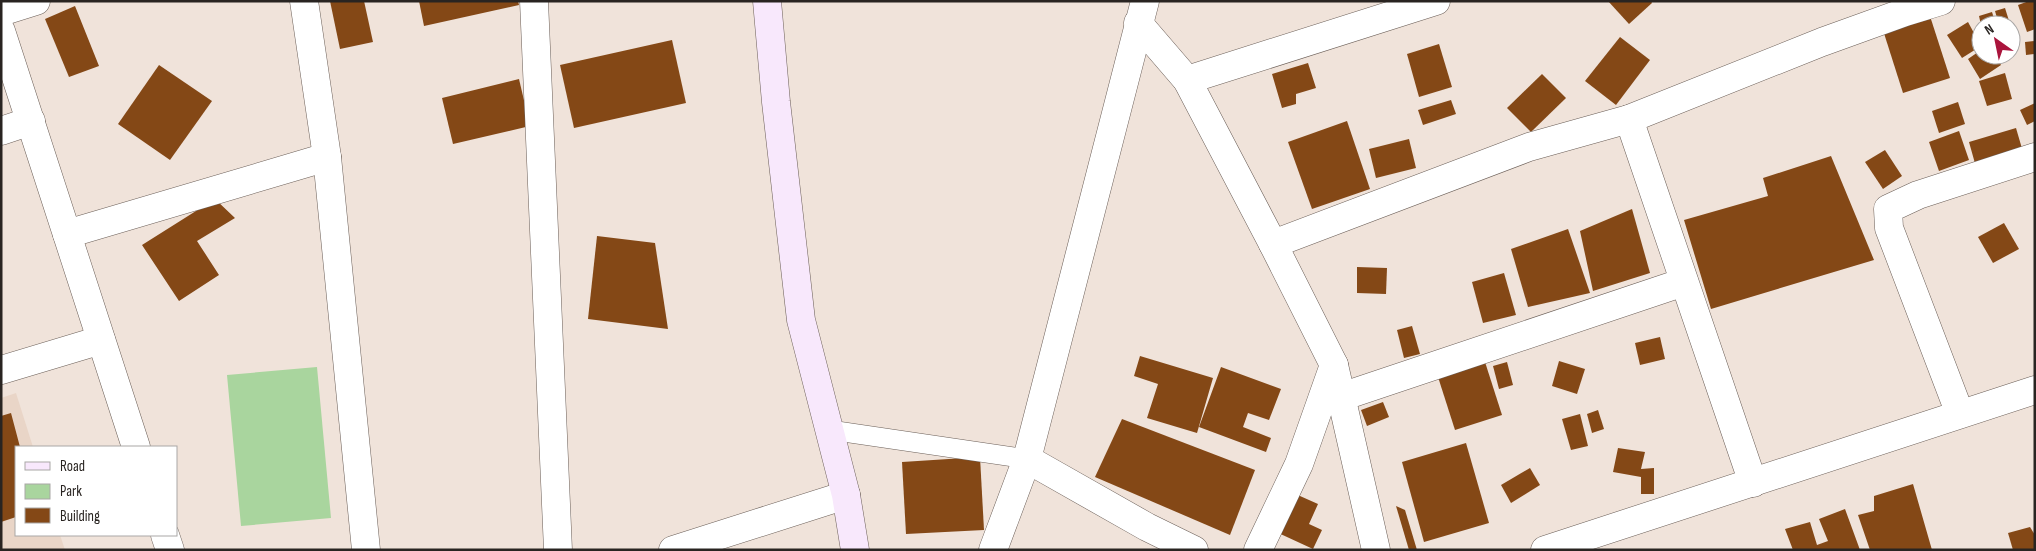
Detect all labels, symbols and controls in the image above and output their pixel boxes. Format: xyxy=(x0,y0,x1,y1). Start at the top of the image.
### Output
north arrow xyxy=(1971,15,2021,65)
text: N xyxy=(1981,20,1997,39)
legend xyxy=(15,446,178,536)
text: Road xyxy=(60,457,85,476)
text: Park xyxy=(60,482,82,501)
text: Building xyxy=(60,507,100,526)

